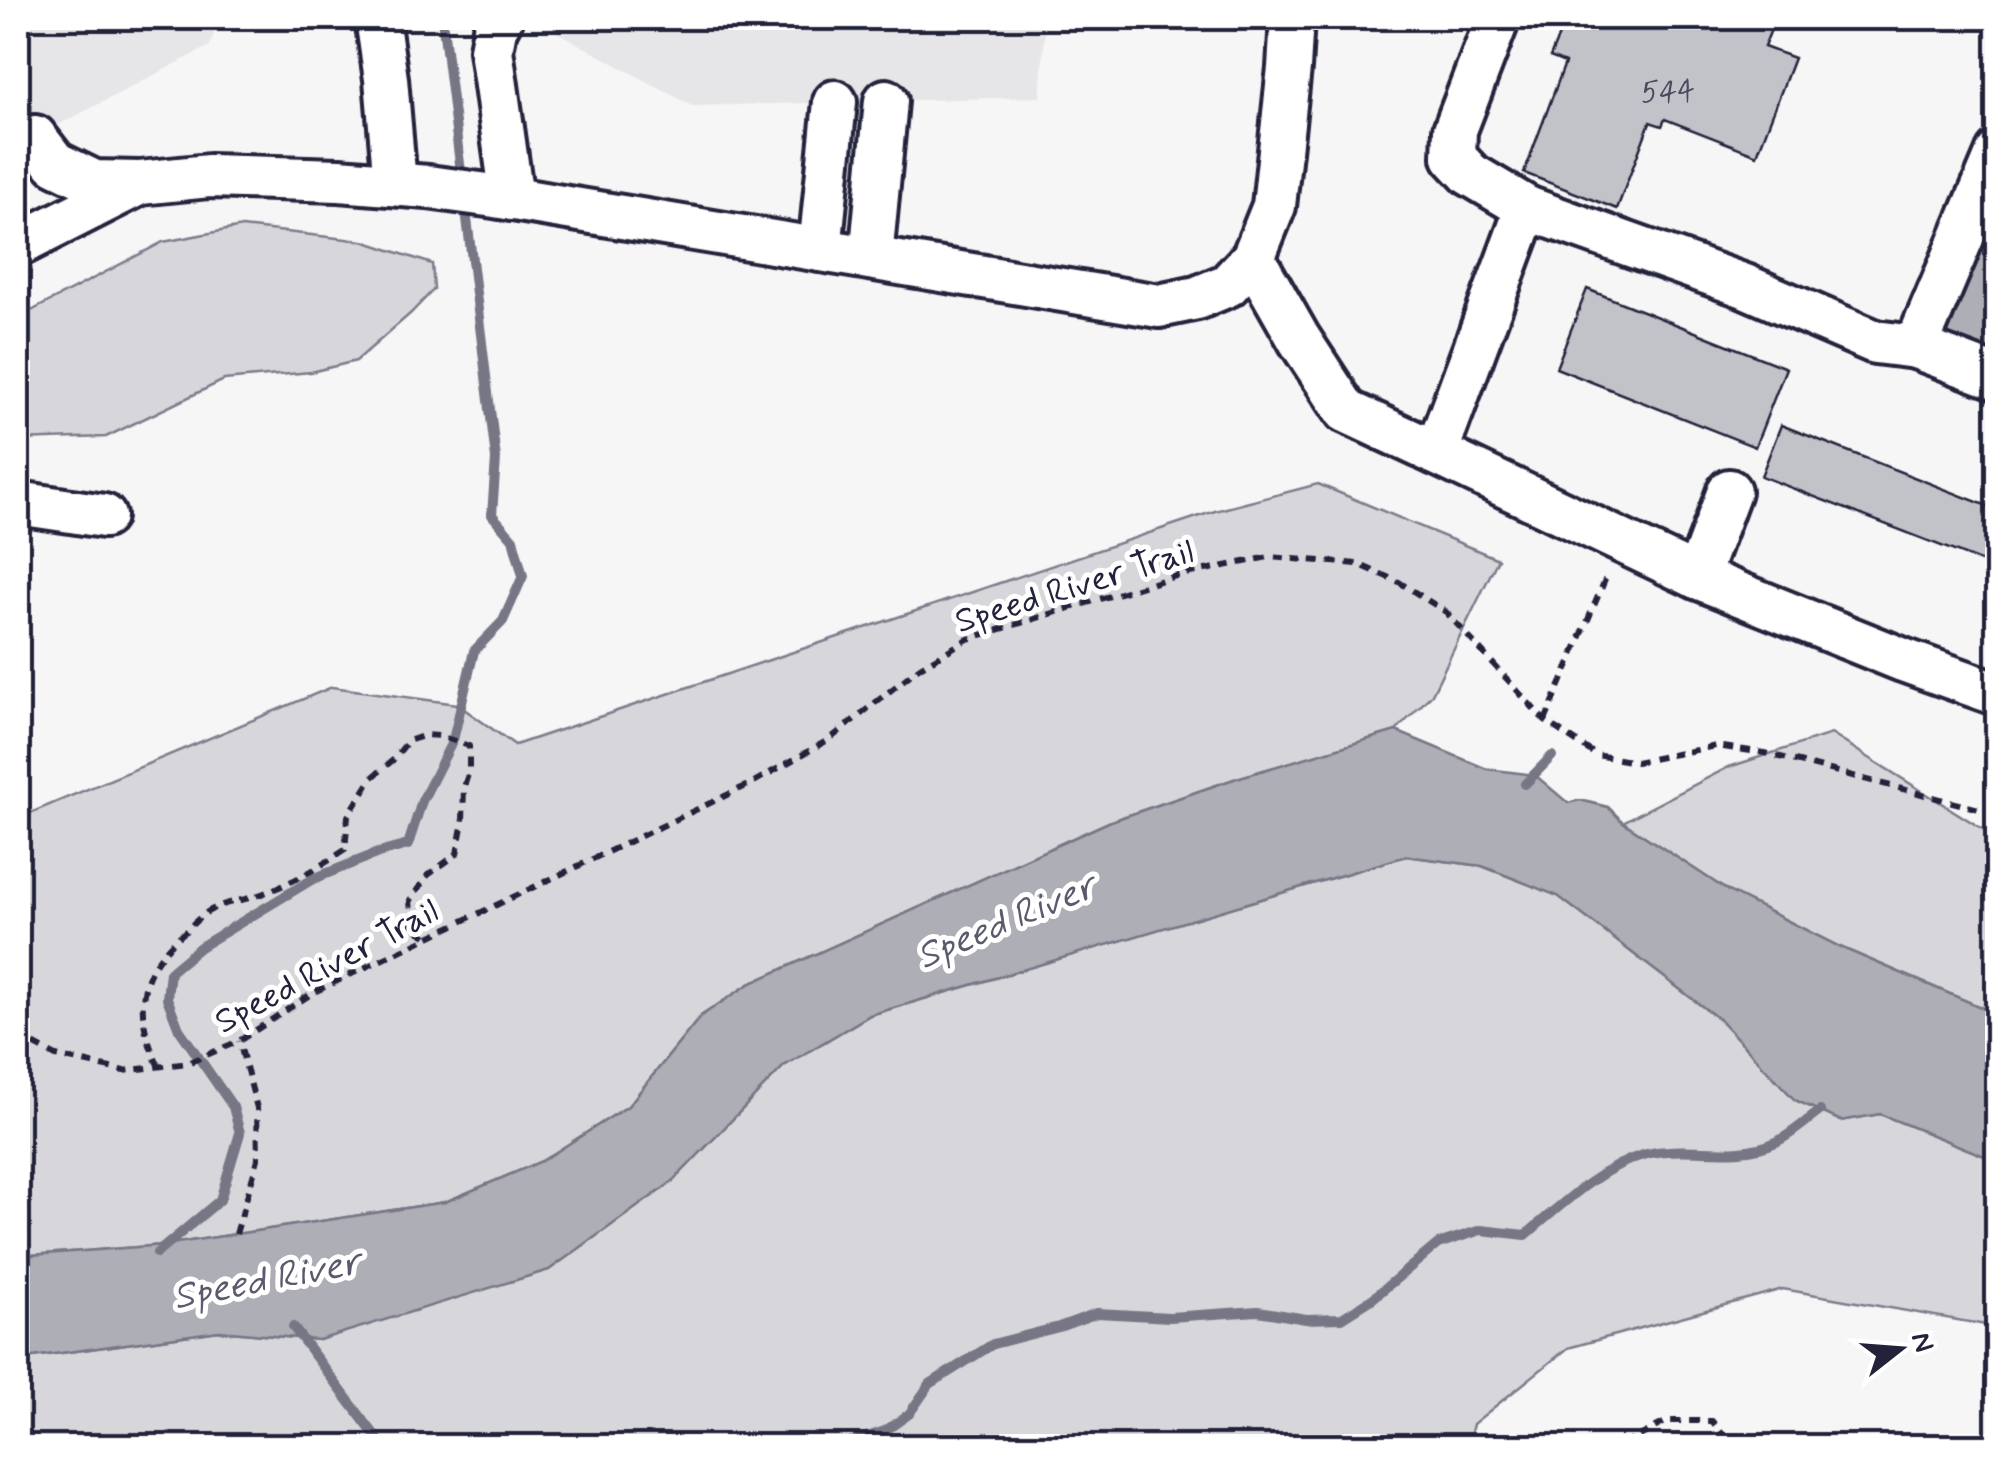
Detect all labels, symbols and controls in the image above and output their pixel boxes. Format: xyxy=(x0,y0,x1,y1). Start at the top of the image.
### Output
house number: 544 xyxy=(1641,73,1695,112)
street label: Speed River Trail xyxy=(950,529,1200,645)
water label: Speed River xyxy=(909,861,1108,982)
street label: Speed River Trail xyxy=(207,888,447,1045)
water label: Speed River xyxy=(169,1237,369,1323)
north arrow xyxy=(1850,1299,1950,1399)
text: N xyxy=(1901,1328,1942,1357)

